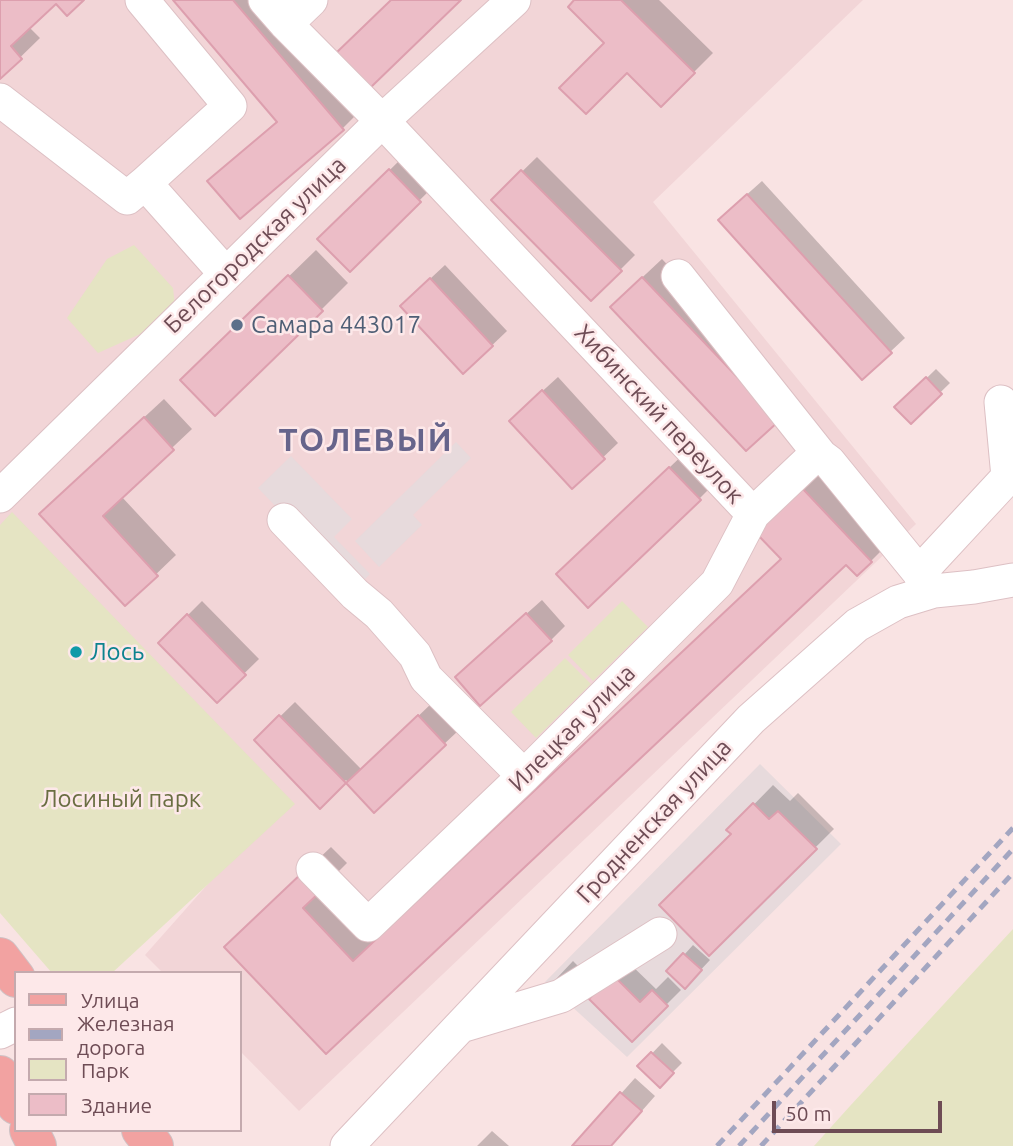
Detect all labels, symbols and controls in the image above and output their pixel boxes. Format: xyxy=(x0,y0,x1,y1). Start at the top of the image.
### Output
street label: Белогородская улица xyxy=(158,151,352,339)
place label: Самара 443017 xyxy=(251,311,421,339)
marker: Самара 443017 xyxy=(229,317,245,333)
street label: Хибинский переулок xyxy=(568,318,750,510)
district label: ТОЛЕВЫЙ xyxy=(279,421,453,459)
place label: Лось xyxy=(90,638,144,666)
marker: Лось xyxy=(68,644,84,660)
street label: Илецкая улица xyxy=(503,659,641,797)
street label: Гродненская улица xyxy=(571,733,737,909)
park label: Лосиный парк xyxy=(41,785,201,813)
legend xyxy=(14,971,242,1132)
text: Улица xyxy=(81,988,139,1012)
text: Железная дорога xyxy=(77,1011,175,1059)
text: Парк xyxy=(81,1058,129,1082)
scale bar xyxy=(775,1086,945,1130)
text: Здание xyxy=(81,1093,152,1117)
text: 50 m xyxy=(785,1101,832,1125)

